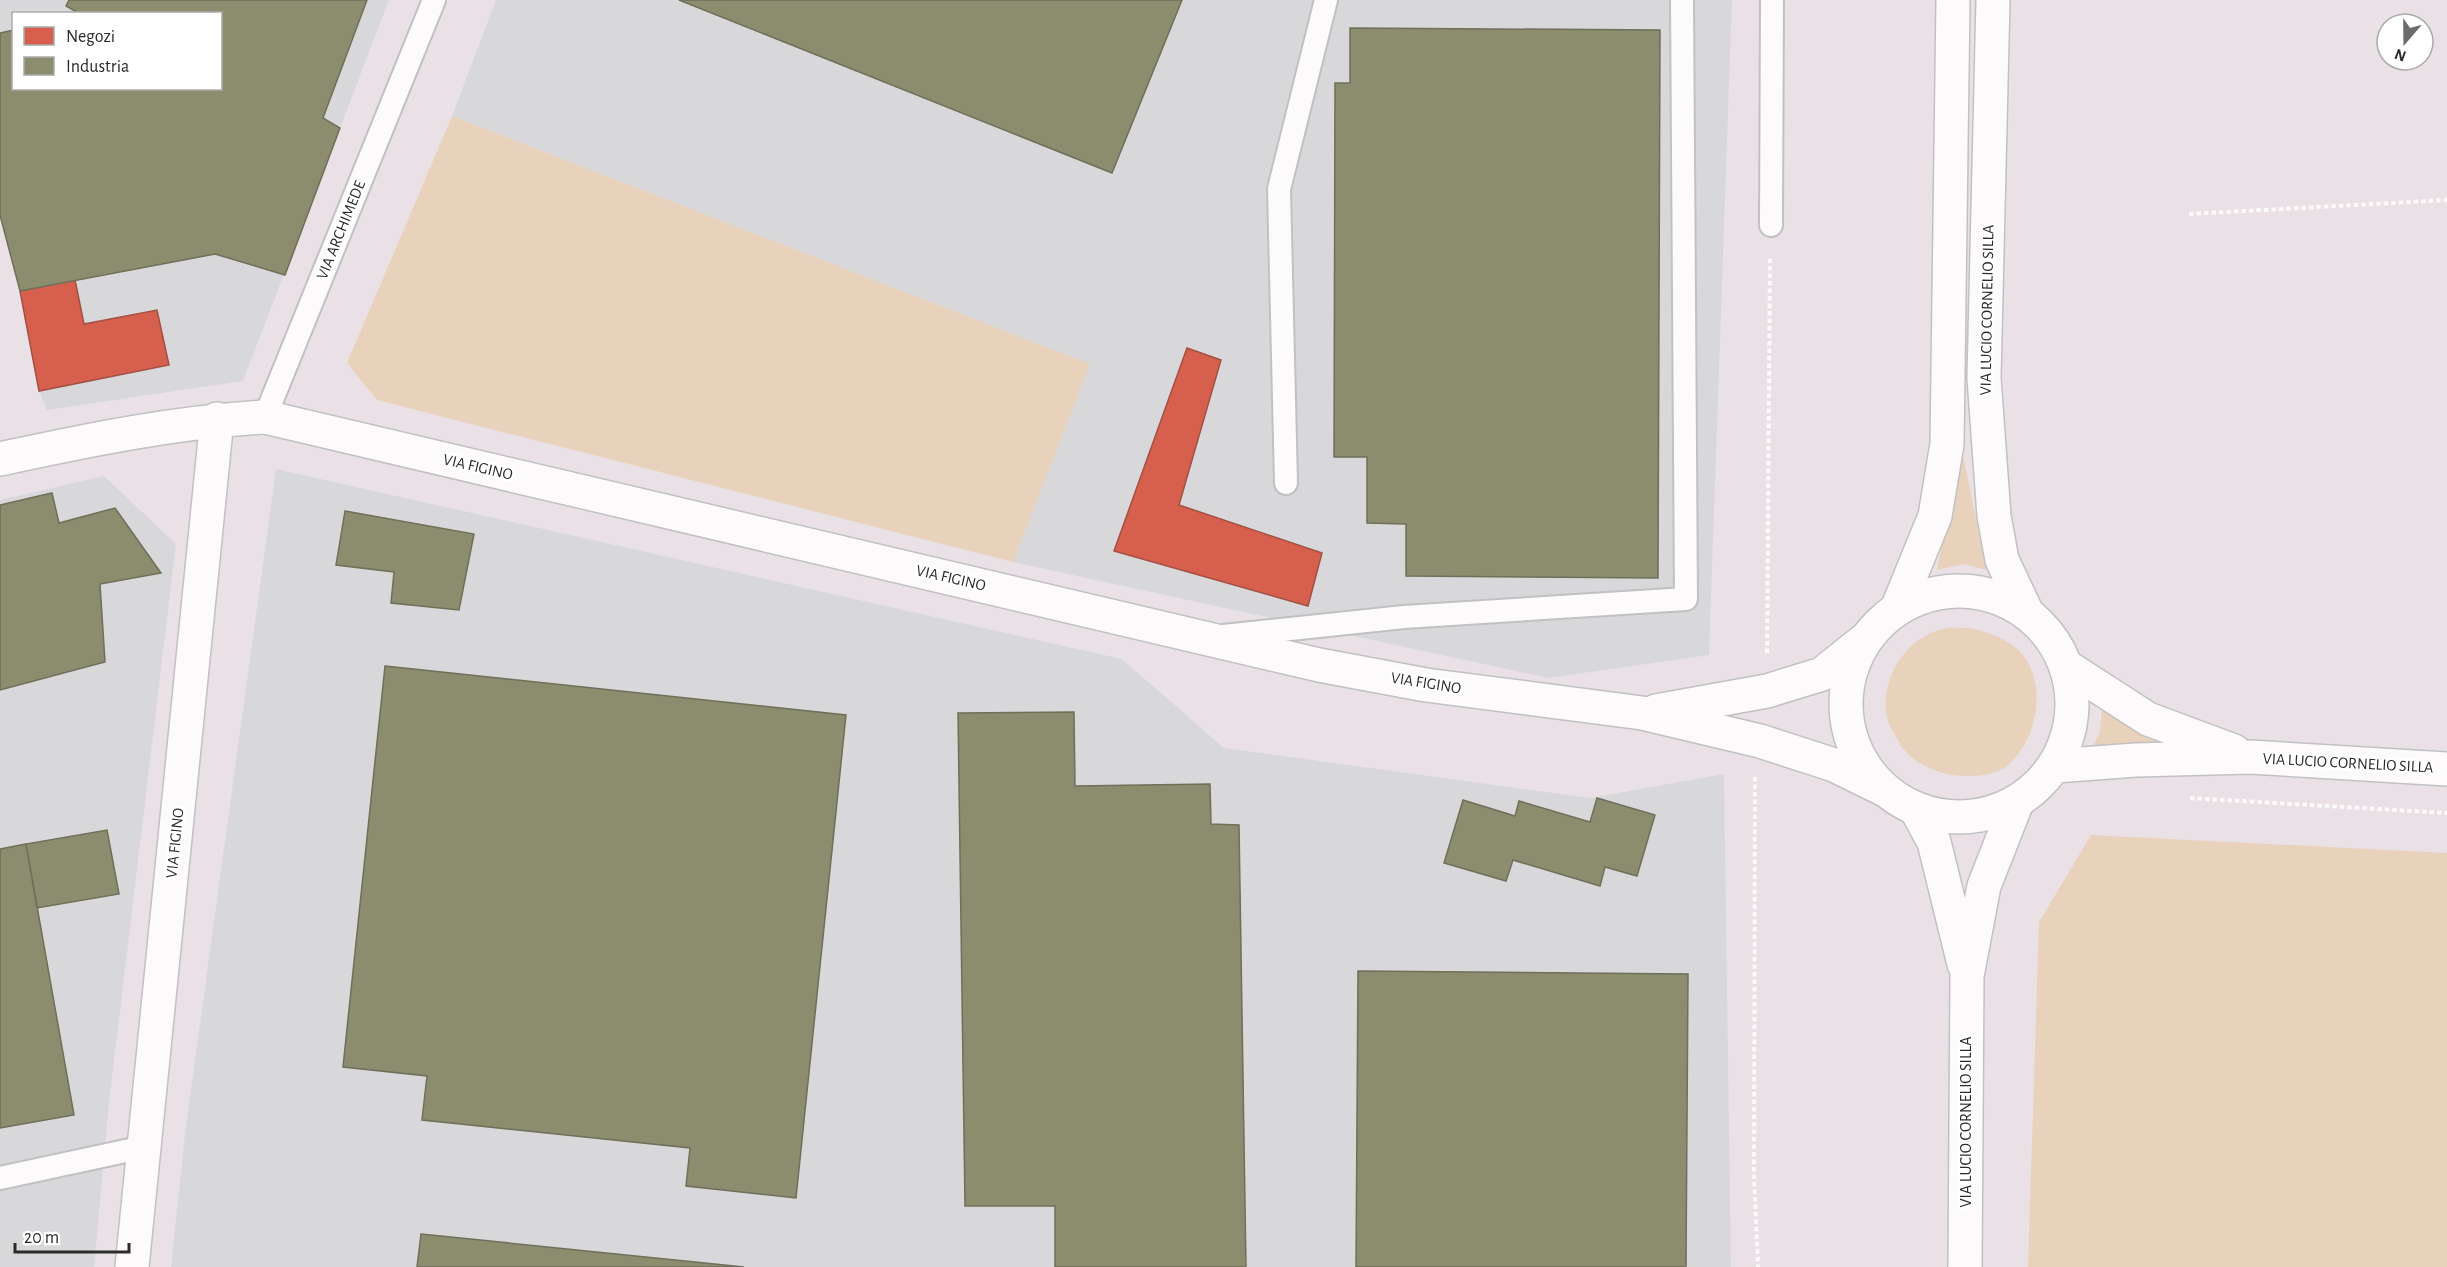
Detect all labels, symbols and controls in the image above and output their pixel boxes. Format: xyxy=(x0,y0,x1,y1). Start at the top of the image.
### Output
legend xyxy=(12,12,222,90)
north arrow xyxy=(2375,12,2435,72)
text: Negozi xyxy=(66,28,115,46)
text: N xyxy=(2392,46,2408,65)
text: Industria xyxy=(66,58,129,76)
street label: VIA ARCHIMEDE xyxy=(314,178,368,282)
street label: VIA LUCIO CORNELIO SILLA xyxy=(1978,224,1996,396)
street label: VIA FIGINO xyxy=(442,451,514,483)
street label: VIA FIGINO xyxy=(915,562,987,594)
street label: VIA FIGINO xyxy=(1390,670,1462,696)
street label: VIA LUCIO CORNELIO SILLA xyxy=(2262,751,2434,775)
street label: VIA FIGINO xyxy=(163,807,187,879)
street label: VIA LUCIO CORNELIO SILLA xyxy=(1958,1037,1974,1207)
scale bar xyxy=(15,1216,129,1254)
text: 20 m xyxy=(24,1229,59,1247)

